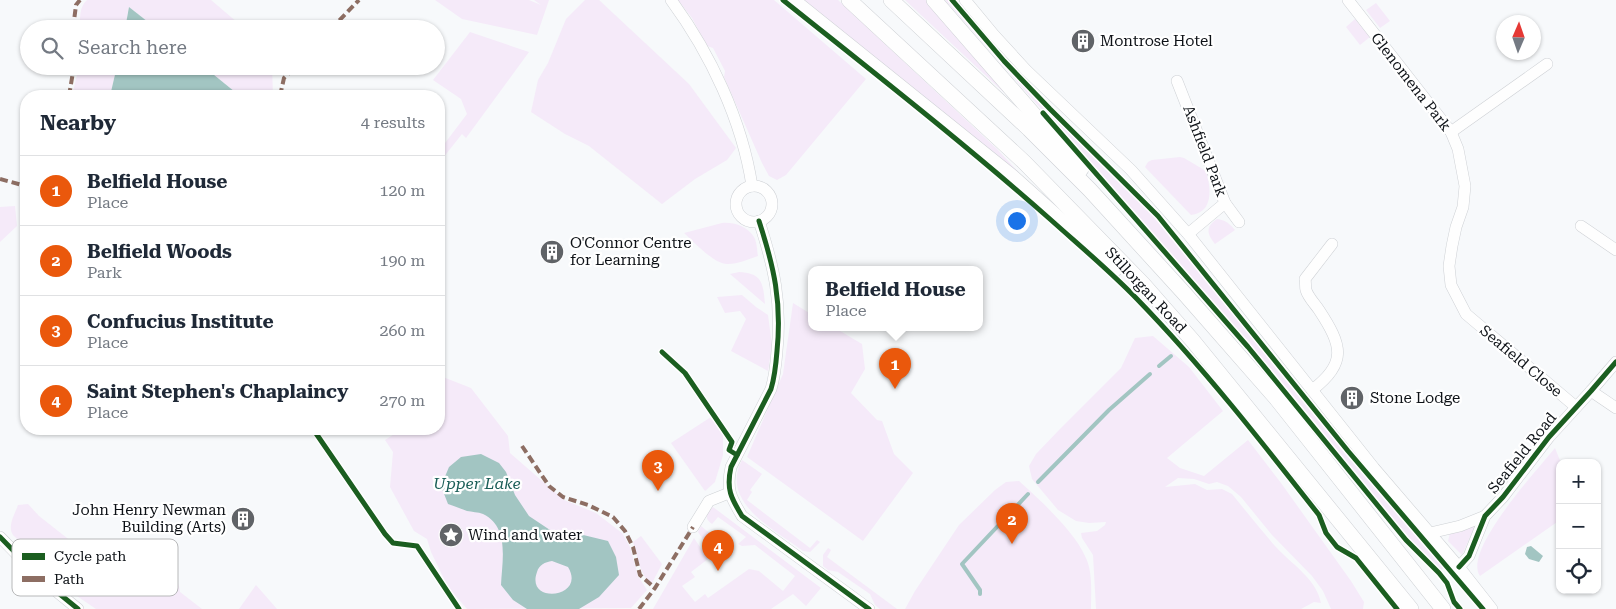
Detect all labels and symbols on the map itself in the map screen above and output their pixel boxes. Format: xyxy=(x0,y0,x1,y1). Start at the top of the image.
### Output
north arrow xyxy=(1496,15,1541,60)
building icon: Montrose Hotel xyxy=(1070,28,1096,54)
street label: Glenomena Park xyxy=(1367,29,1455,135)
place label: Montrose Hotel xyxy=(1100,32,1213,50)
street label: Ashfield Park xyxy=(1179,103,1231,200)
your location xyxy=(1004,208,1030,234)
place label: O'Connor Centre for Learning xyxy=(570,234,692,269)
building icon: O'Connor Centre for Learning xyxy=(539,239,565,265)
street label: Stillorgan Road xyxy=(1102,243,1191,337)
street label: Seafield Close xyxy=(1476,321,1566,401)
pin: 1 xyxy=(879,348,911,389)
building icon: Stone Lodge xyxy=(1339,385,1365,411)
place label: Stone Lodge xyxy=(1370,389,1460,407)
street label: Seafield Road xyxy=(1484,409,1560,497)
pin: 3 xyxy=(642,450,674,491)
water label: Upper Lake xyxy=(433,474,521,493)
place label: John Henry Newman Building (Arts) xyxy=(72,501,226,536)
pin: 2 xyxy=(996,503,1028,544)
building icon: John Henry Newman Building (Arts) xyxy=(230,506,256,532)
place icon: Wind and water xyxy=(438,522,464,548)
place label: Wind and water xyxy=(468,526,582,544)
pin: 4 xyxy=(702,530,734,571)
legend xyxy=(12,539,178,596)
text: Cycle path xyxy=(54,548,126,564)
text: Path xyxy=(54,571,84,587)

